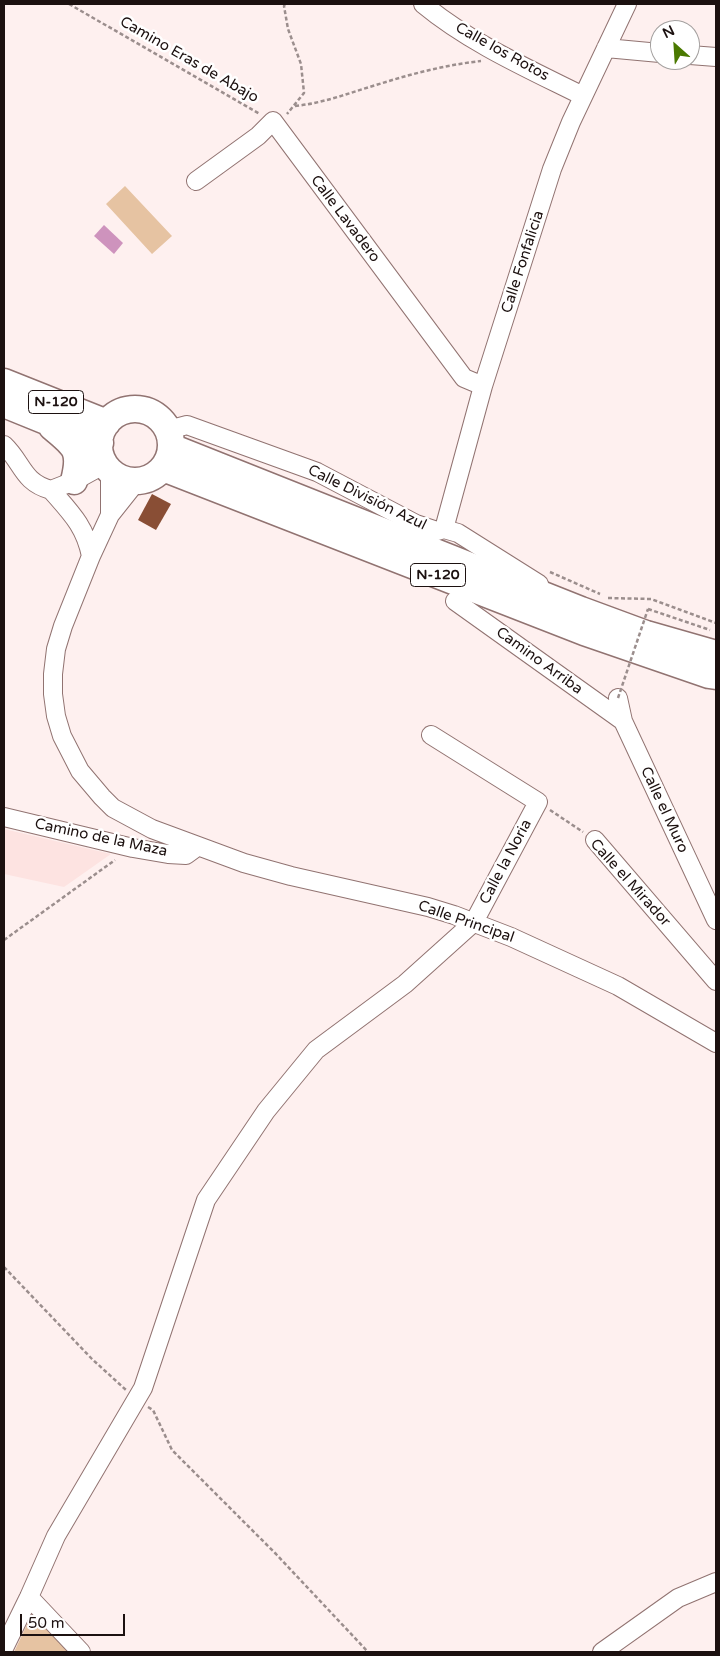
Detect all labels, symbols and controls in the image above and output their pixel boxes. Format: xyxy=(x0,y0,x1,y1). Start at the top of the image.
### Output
street label: Camino Eras de Abajo xyxy=(117,13,261,107)
street label: Calle los Rotos xyxy=(452,19,552,85)
north arrow xyxy=(650,20,700,70)
text: N xyxy=(660,22,677,42)
street label: Calle Lavadero xyxy=(306,172,384,266)
street label: Calle Fonfalicia xyxy=(498,208,548,316)
road number: N-120 xyxy=(28,391,84,414)
street label: Calle División Azul xyxy=(305,461,429,535)
road number: N-120 xyxy=(410,564,466,586)
street label: Camino Arriba xyxy=(492,624,586,698)
street label: Calle el Muro xyxy=(636,764,692,856)
street label: Camino de la Maza xyxy=(33,815,169,861)
street label: Calle la Noria xyxy=(476,816,536,908)
street label: Calle el Mirador xyxy=(586,836,674,930)
street label: Calle Principal xyxy=(415,897,517,947)
scale bar xyxy=(22,1604,128,1636)
text: 50 m xyxy=(28,1614,65,1632)

